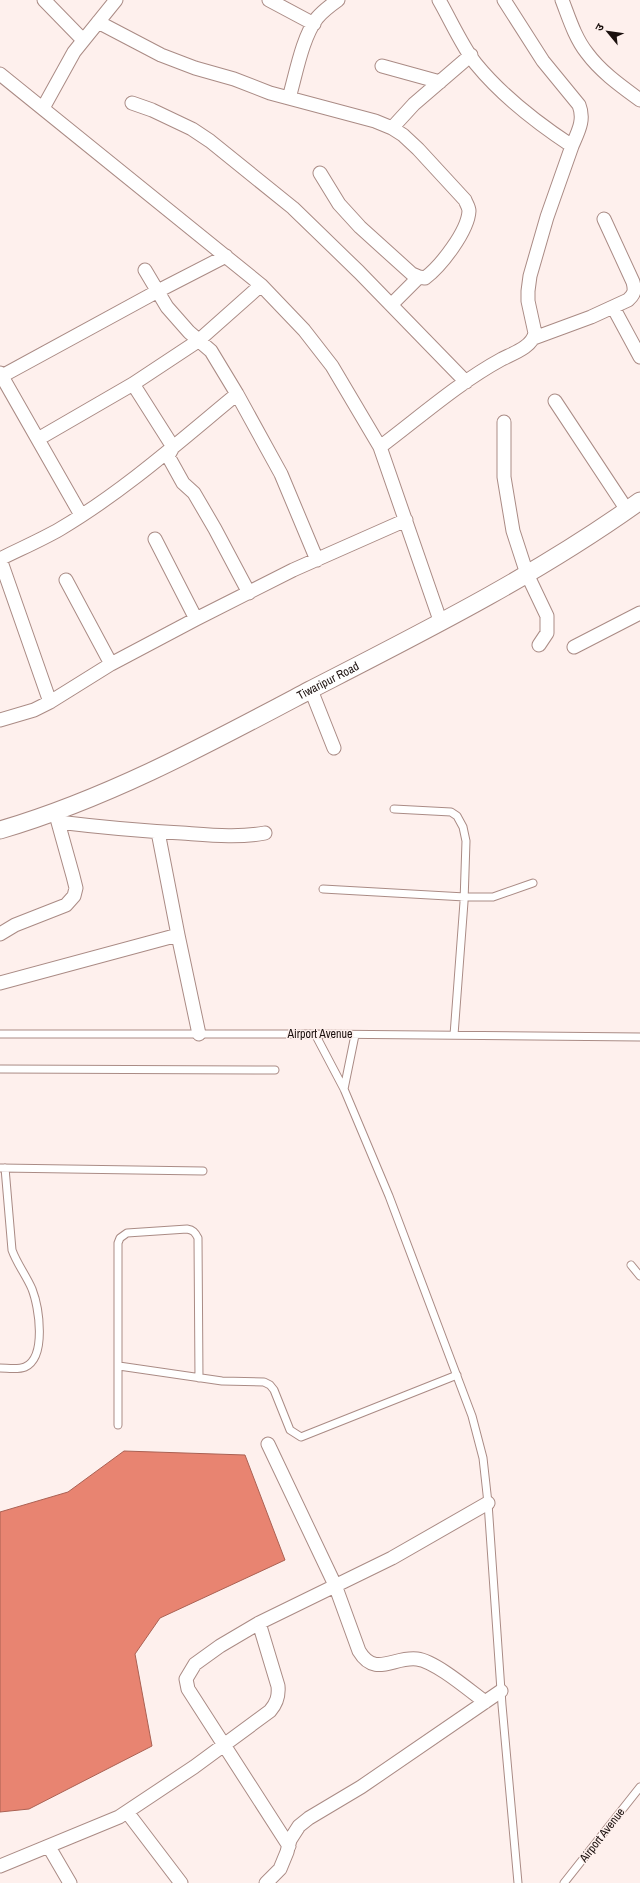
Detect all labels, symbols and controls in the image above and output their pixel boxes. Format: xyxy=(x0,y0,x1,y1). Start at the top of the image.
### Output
north arrow xyxy=(588,12,628,52)
text: उ xyxy=(592,20,607,33)
street label: Tiwaripur Road xyxy=(294,658,362,703)
street label: Airport Avenue xyxy=(287,1026,352,1042)
street label: Airport Avenue xyxy=(575,1804,628,1866)

